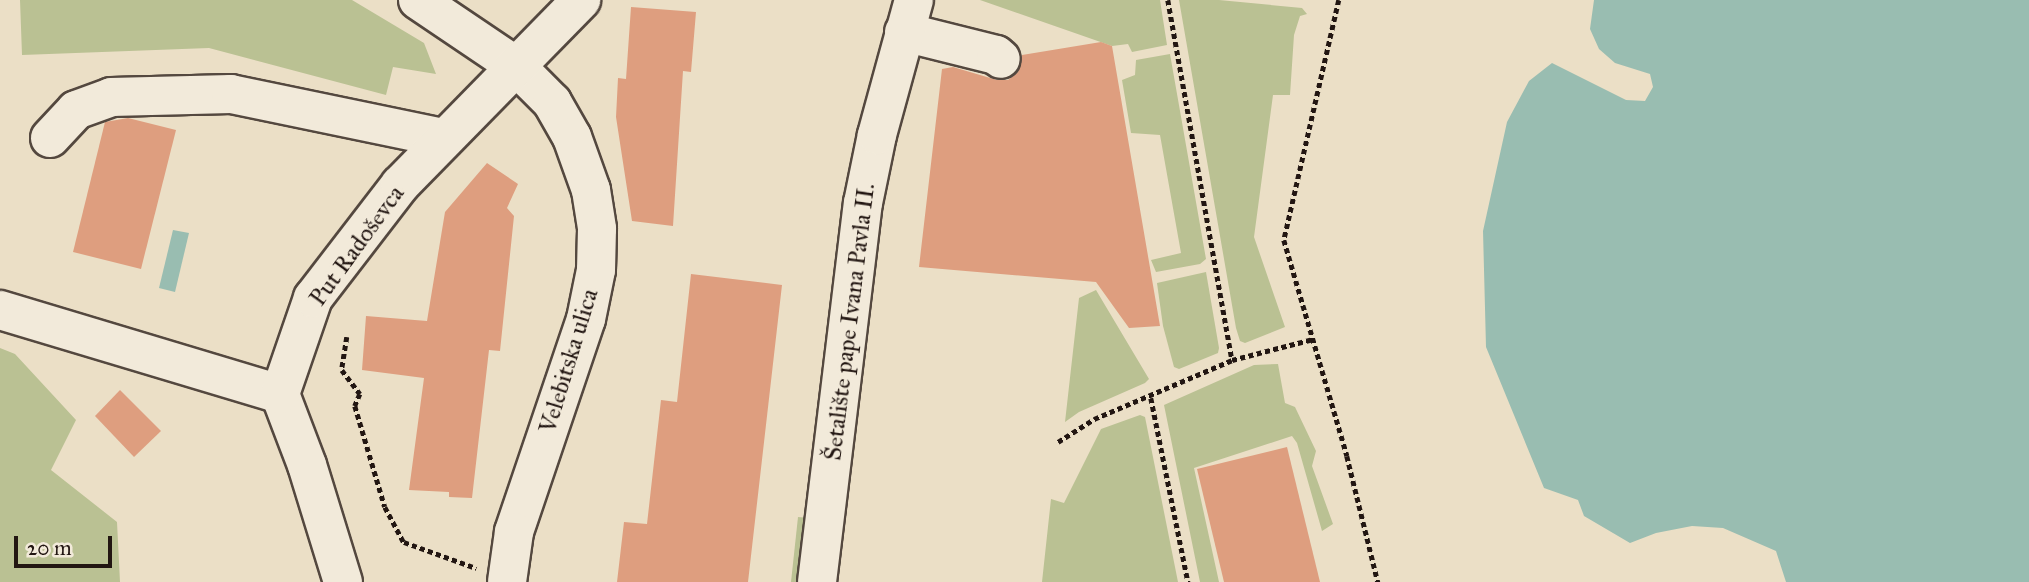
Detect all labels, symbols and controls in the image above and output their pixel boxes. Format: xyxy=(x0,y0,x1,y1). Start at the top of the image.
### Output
street label: Put Radoševca xyxy=(304,180,410,312)
street label: Šetalište pape Ivana Pavla II. xyxy=(819,182,881,462)
street label: Velebitska ulica xyxy=(533,285,605,437)
scale bar xyxy=(18,522,116,566)
text: 20 m xyxy=(27,535,72,561)

